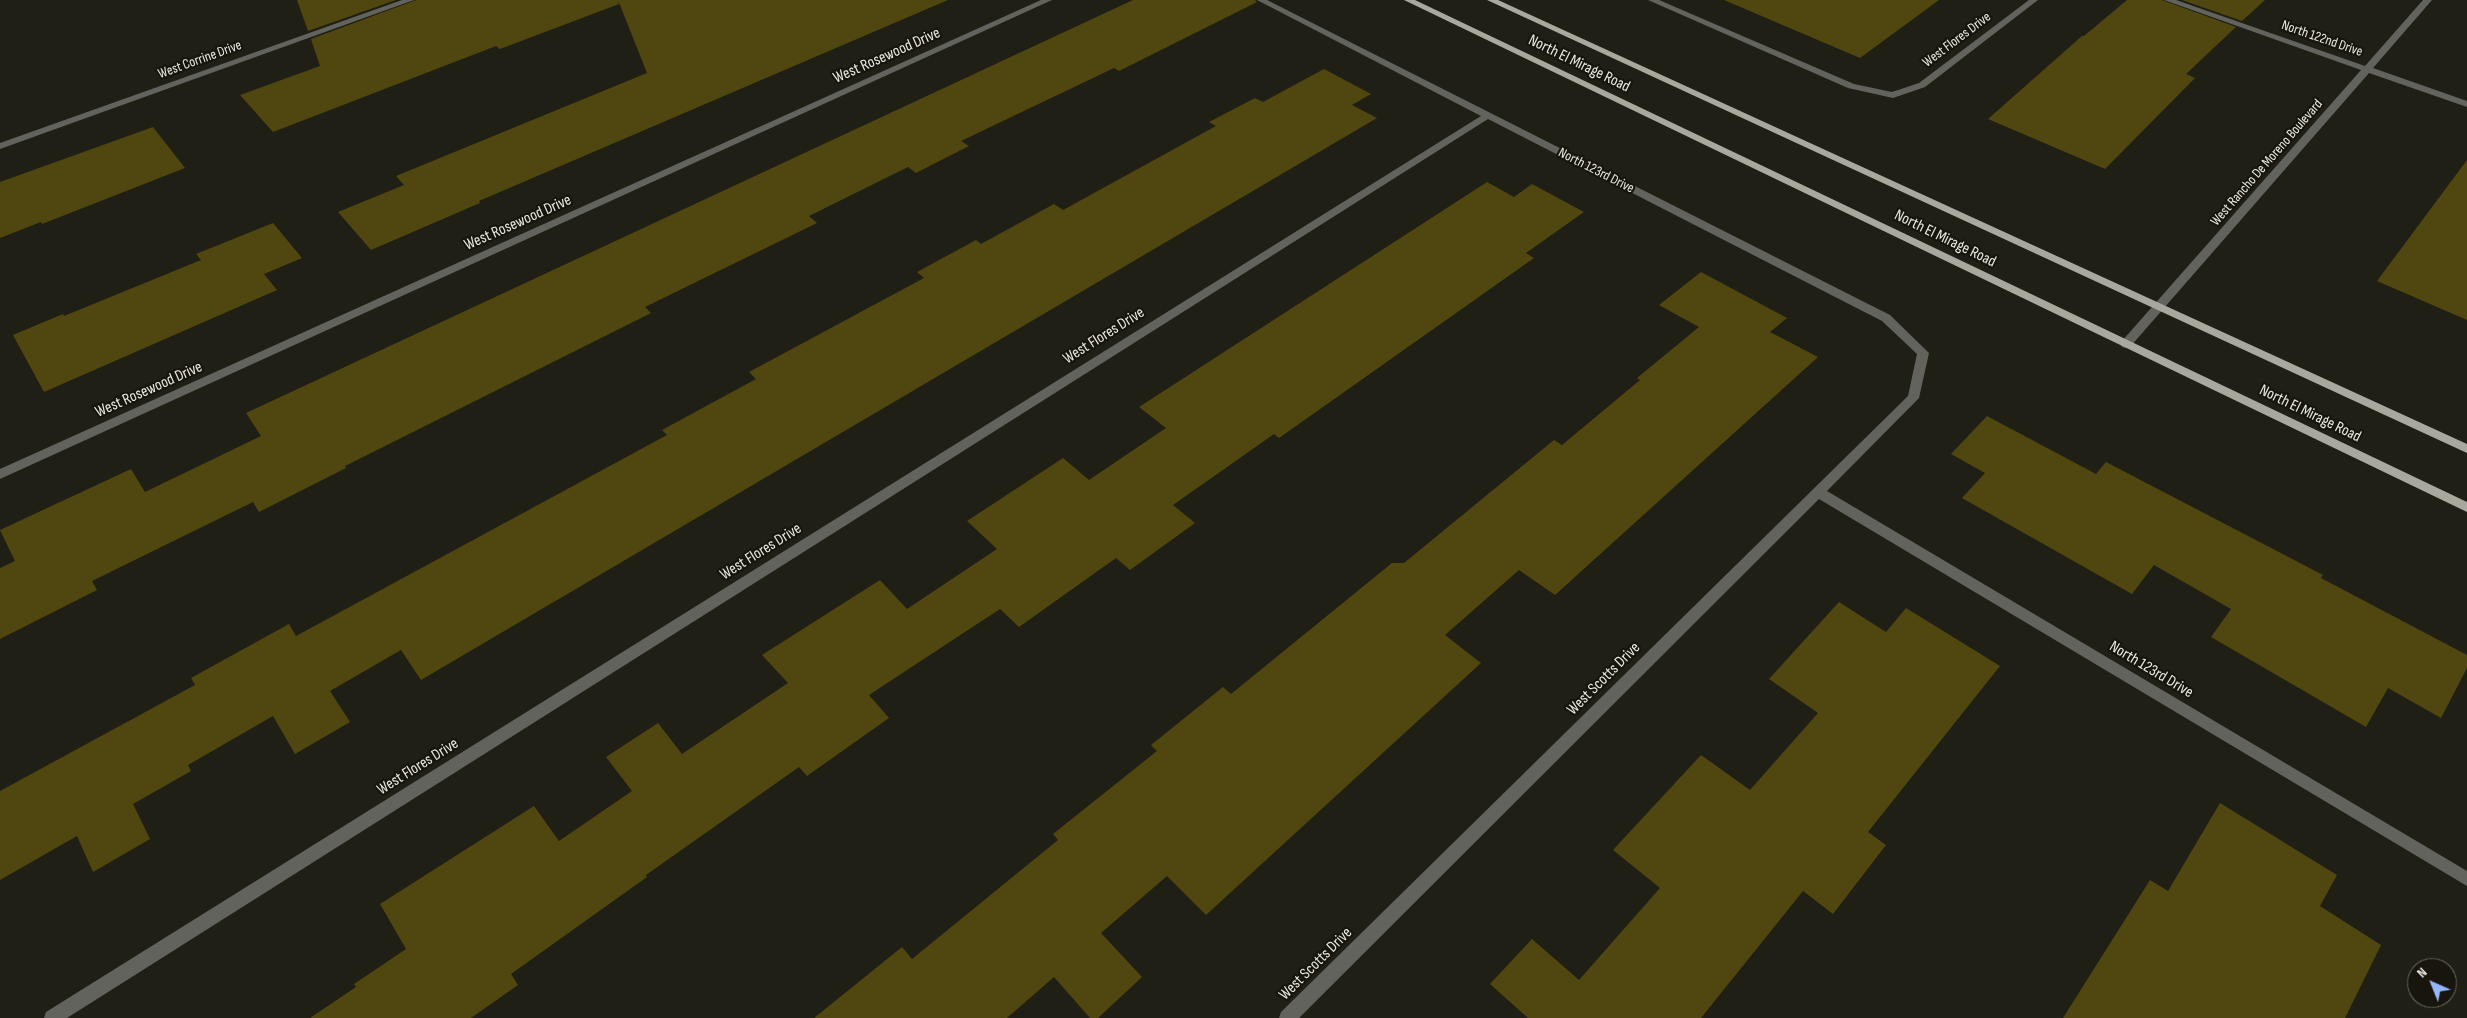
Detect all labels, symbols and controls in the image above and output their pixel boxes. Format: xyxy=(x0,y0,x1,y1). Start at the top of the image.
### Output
street label: West Flores Drive xyxy=(1920,9,1994,71)
street label: North 122nd Drive xyxy=(2279,17,2365,61)
street label: West Rosewood Drive xyxy=(831,24,943,88)
street label: North El Mirage Road xyxy=(1525,31,1633,97)
street label: West Corrine Drive xyxy=(156,37,244,83)
street label: West Rancho De Moreno Boulevard xyxy=(2208,96,2326,230)
street label: North 123rd Drive xyxy=(1555,145,1637,197)
street label: West Rosewood Drive xyxy=(462,191,574,255)
street label: North El Mirage Road xyxy=(1891,206,1999,272)
street label: West Flores Drive xyxy=(1060,303,1148,369)
street label: West Rosewood Drive xyxy=(93,358,205,422)
street label: North El Mirage Road xyxy=(2256,381,2364,447)
street label: West Flores Drive xyxy=(717,519,805,585)
street label: North 123rd Drive xyxy=(2106,637,2196,703)
street label: West Scotts Drive xyxy=(1563,638,1645,720)
street label: West Flores Drive xyxy=(374,734,462,800)
street label: West Scotts Drive xyxy=(1275,923,1357,1005)
north arrow xyxy=(2407,958,2457,1008)
text: N xyxy=(2413,964,2431,981)

